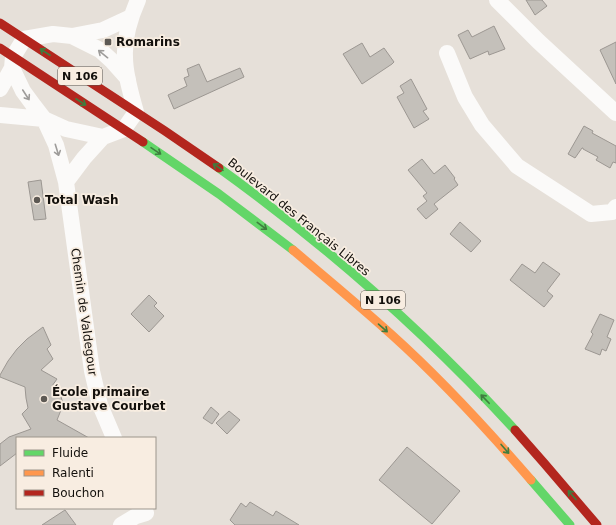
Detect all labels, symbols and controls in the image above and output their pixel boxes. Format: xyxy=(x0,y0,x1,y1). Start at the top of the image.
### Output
place label: Romarins xyxy=(116,35,180,49)
marker: Romarins xyxy=(103,37,113,47)
one-way arrow xyxy=(39,48,50,57)
one-way arrow xyxy=(98,49,109,58)
road number: N 106 xyxy=(58,67,102,85)
one-way arrow xyxy=(22,89,30,100)
one-way arrow xyxy=(75,98,87,106)
one-way arrow xyxy=(54,143,61,156)
one-way arrow xyxy=(150,147,161,155)
street label: Boulevard des Français Libres xyxy=(225,155,373,279)
one-way arrow xyxy=(212,163,223,171)
place label: Total Wash xyxy=(45,193,119,207)
marker: Total Wash xyxy=(32,195,42,205)
one-way arrow xyxy=(256,222,267,231)
street label: Chemin de Valdegour xyxy=(68,247,100,377)
road number: N 106 xyxy=(361,291,405,309)
one-way arrow xyxy=(378,323,388,332)
place label: École primaire Gustave Courbet xyxy=(52,384,166,413)
marker: École primaire Gustave Courbet xyxy=(39,394,49,404)
one-way arrow xyxy=(480,394,490,404)
legend xyxy=(16,437,156,509)
one-way arrow xyxy=(500,444,509,454)
text: Fluide xyxy=(52,446,88,460)
text: Ralenti xyxy=(52,466,94,480)
text: Bouchon xyxy=(52,486,104,500)
one-way arrow xyxy=(567,490,576,501)

